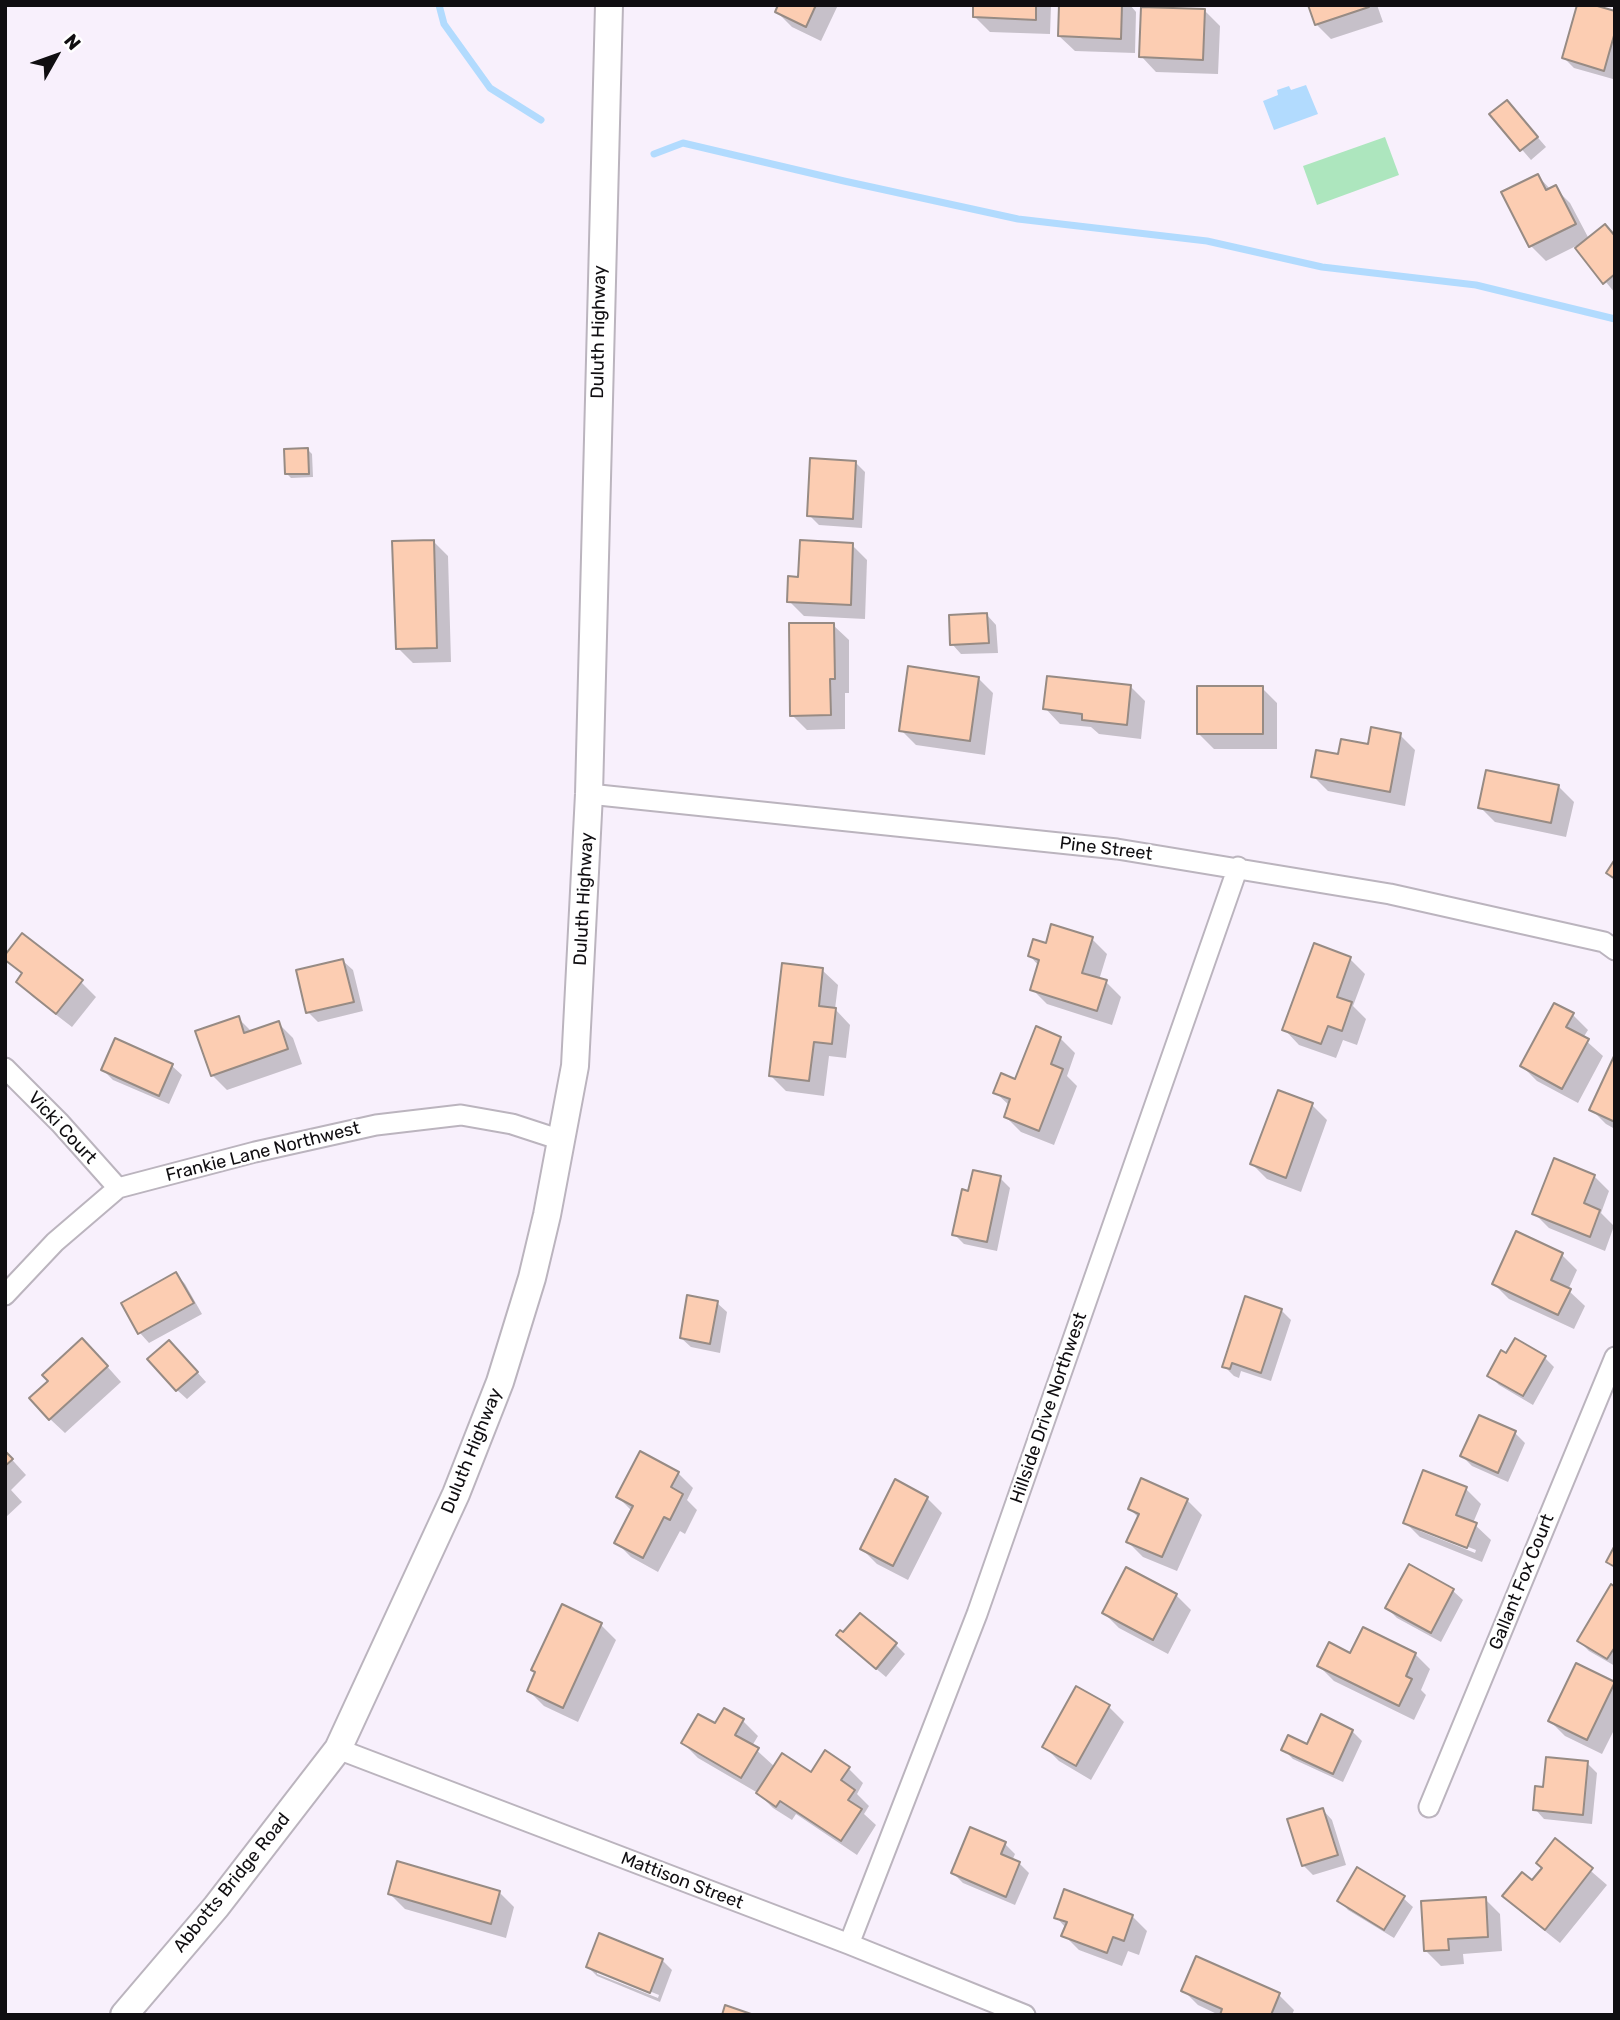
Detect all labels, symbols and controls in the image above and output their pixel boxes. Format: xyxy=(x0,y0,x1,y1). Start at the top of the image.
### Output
north arrow xyxy=(21,21,91,91)
text: N xyxy=(59,30,86,55)
street label: Duluth Highway xyxy=(587,265,611,399)
street label: Duluth Highway xyxy=(570,832,598,966)
street label: Pine Street xyxy=(1058,833,1154,865)
street label: Vicki Court xyxy=(23,1087,101,1169)
street label: Frankie Lane Northwest xyxy=(164,1117,362,1187)
street label: Hillside Drive Northwest xyxy=(1006,1310,1092,1506)
street label: Duluth Highway xyxy=(437,1385,507,1517)
street label: Gallant Fox Court xyxy=(1485,1511,1559,1653)
street label: Abbotts Bridge Road xyxy=(169,1809,295,1957)
street label: Mattison Street xyxy=(618,1848,746,1914)

